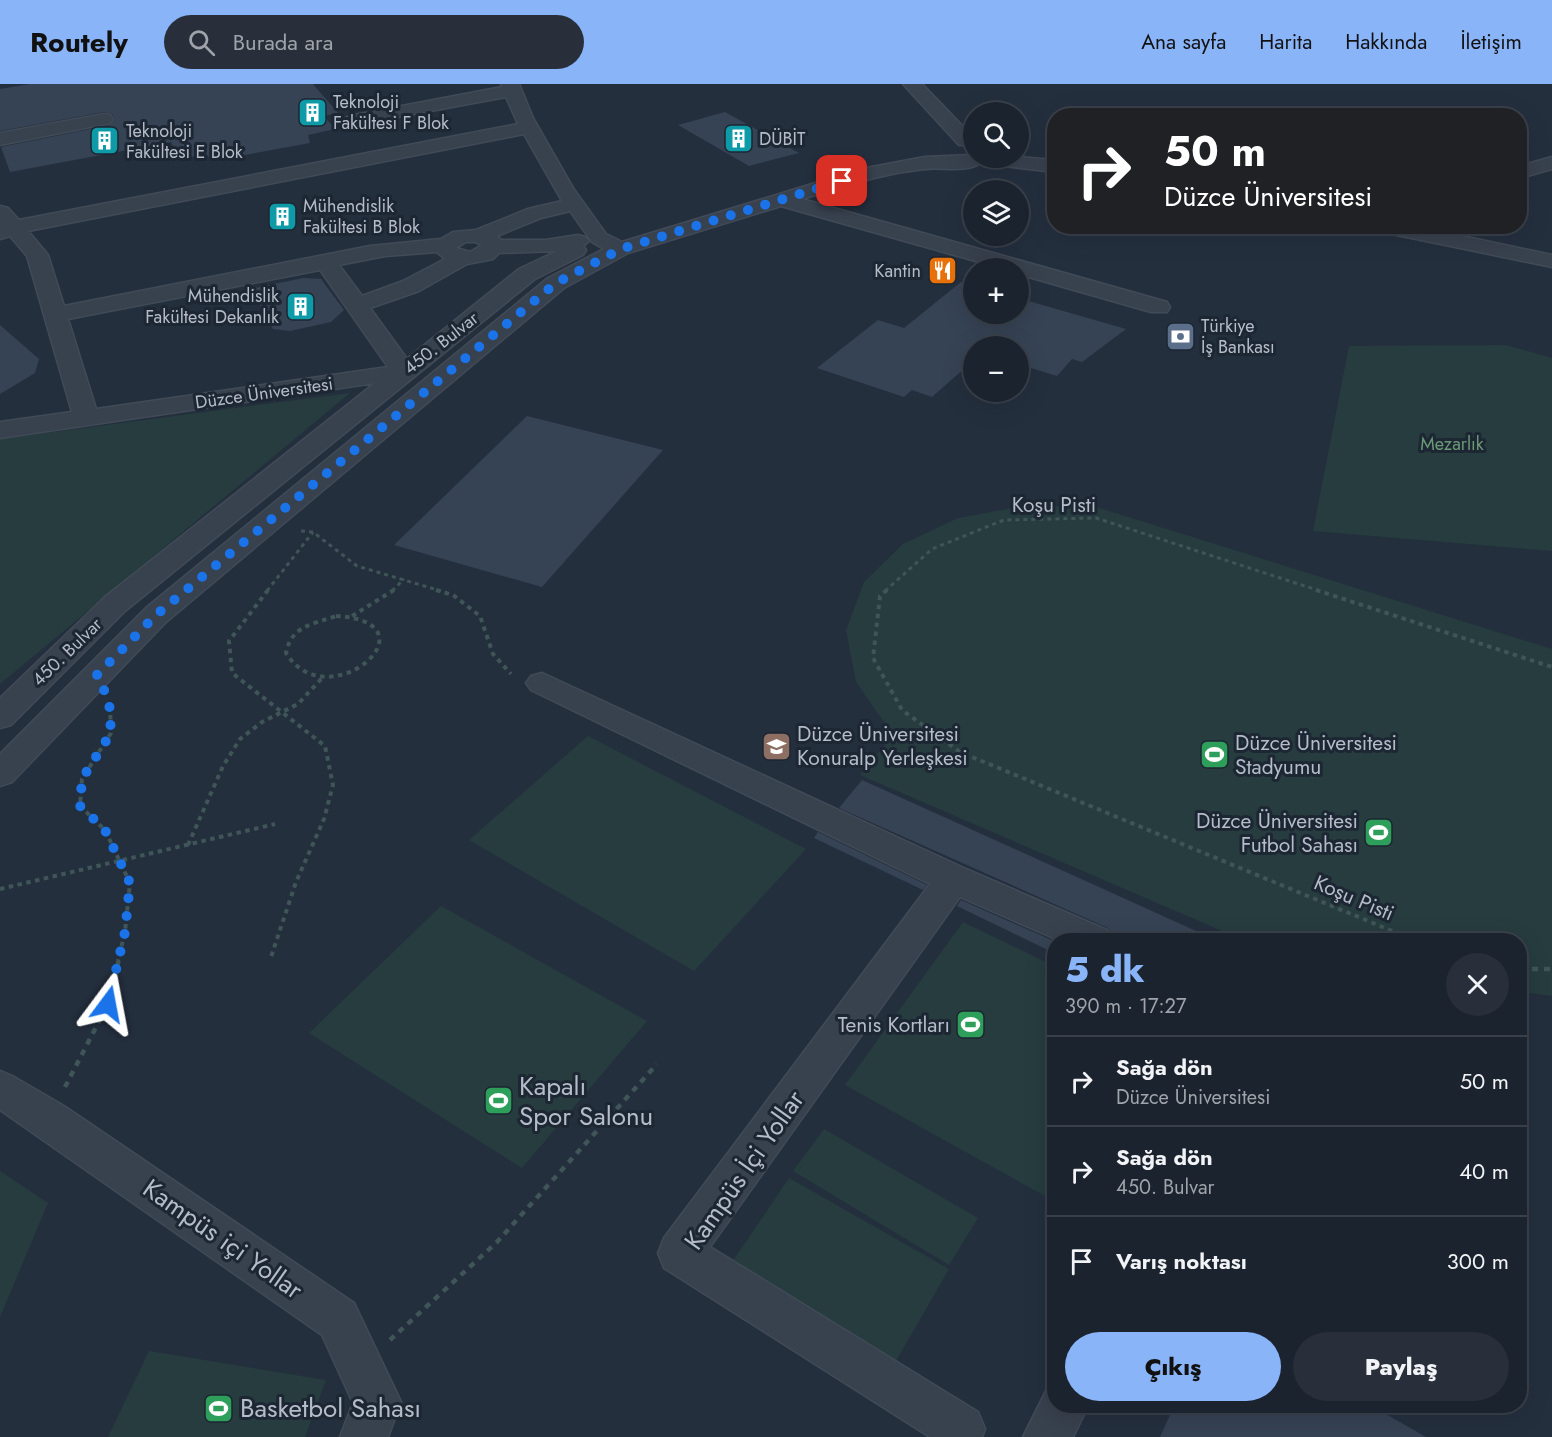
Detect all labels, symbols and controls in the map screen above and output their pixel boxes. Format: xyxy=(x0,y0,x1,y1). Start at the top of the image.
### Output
search box xyxy=(164,15,584,69)
text: Routely xyxy=(30,22,128,63)
icon: search xyxy=(185,26,218,59)
text: Burada ara xyxy=(233,26,333,58)
text: Ana sayfa xyxy=(1141,27,1226,57)
text: Harita xyxy=(1259,27,1312,57)
text: Hakkında xyxy=(1345,27,1427,57)
text: İletişim xyxy=(1460,27,1522,57)
place label: Teknoloji Fakültesi F Blok xyxy=(333,89,449,136)
building icon: Teknoloji Fakültesi F Blok xyxy=(296,96,328,128)
map controls xyxy=(963,102,1029,402)
button: search xyxy=(963,102,1029,168)
place label: Teknoloji Fakültesi E Blok xyxy=(126,118,243,165)
text: 50 m xyxy=(1164,121,1266,182)
building icon: DÜBİT xyxy=(722,123,754,155)
building icon: Teknoloji Fakültesi E Blok xyxy=(89,125,121,157)
place label: DÜBİT xyxy=(759,126,806,152)
icon: right xyxy=(1065,132,1143,210)
pin xyxy=(816,155,867,206)
icon: arrive xyxy=(825,164,858,197)
text: Düzce Üniversitesi xyxy=(1164,177,1372,216)
button: layers xyxy=(963,180,1029,246)
place label: Mühendislik Fakültesi B Blok xyxy=(303,193,420,240)
building icon: Mühendislik Fakültesi B Blok xyxy=(266,200,298,232)
restaurant icon: Kantin xyxy=(926,255,958,287)
place label: Kantin xyxy=(874,258,921,284)
button: + xyxy=(963,258,1029,324)
place label: Mühendislik Fakültesi Dekanlık xyxy=(145,283,279,330)
building icon: Mühendislik Fakültesi Dekanlık xyxy=(284,290,316,322)
street label: 450. Bulvar xyxy=(398,305,485,381)
place label: Türkiye İş Bankası xyxy=(1201,313,1275,360)
bank icon: Türkiye İş Bankası xyxy=(1164,320,1196,352)
button: − xyxy=(963,336,1029,402)
street label: Düzce Üniversitesi xyxy=(193,370,335,416)
park label: Mezarlık xyxy=(1420,431,1484,457)
street label: Koşu Pisti xyxy=(1012,490,1096,520)
street label: 450. Bulvar xyxy=(26,611,108,692)
place label: Düzce Üniversitesi Konuralp Yerleşkesi xyxy=(797,719,968,773)
place label: Düzce Üniversitesi Stadyumu xyxy=(1235,728,1397,782)
school or university icon: Düzce Üniversitesi Konuralp Yerleşkesi xyxy=(760,730,792,762)
sports icon: Düzce Üniversitesi Stadyumu xyxy=(1198,739,1230,771)
place label: Düzce Üniversitesi Futbol Sahası xyxy=(1196,806,1358,860)
sports icon: Düzce Üniversitesi Futbol Sahası xyxy=(1363,817,1395,849)
street label: Koşu Pisti xyxy=(1309,868,1399,928)
text: 5 dk xyxy=(1065,943,1145,995)
button: close xyxy=(1446,953,1509,1016)
position arrow xyxy=(76,972,140,1036)
text: 390 m · 17:27 xyxy=(1065,992,1186,1021)
sports icon: Tenis Kortları xyxy=(955,1009,987,1041)
place label: Tenis Kortları xyxy=(838,1010,950,1040)
text: Sağa dön xyxy=(1116,1051,1213,1083)
icon: right xyxy=(1065,1065,1098,1098)
text: 50 m xyxy=(1460,1065,1509,1097)
place label: Kapalı Spor Salonu xyxy=(519,1067,653,1135)
street label: Kampüs İçi Yollar xyxy=(675,1082,813,1258)
text: Düzce Üniversitesi xyxy=(1116,1083,1270,1112)
sports icon: Kapalı Spor Salonu xyxy=(482,1085,514,1117)
text: Sağa dön xyxy=(1116,1141,1213,1173)
icon: right xyxy=(1065,1155,1098,1188)
text: 40 m xyxy=(1459,1155,1509,1187)
street label: Kampüs içi Yollar xyxy=(135,1170,311,1308)
text: 450. Bulvar xyxy=(1116,1173,1214,1202)
icon: arrive xyxy=(1065,1245,1098,1278)
text: Varış noktası xyxy=(1116,1245,1247,1277)
text: 300 m xyxy=(1447,1245,1509,1277)
button: Çıkış xyxy=(1065,1332,1281,1401)
button: Paylaş xyxy=(1293,1332,1509,1401)
place label: Basketbol Sahası xyxy=(240,1389,421,1427)
sports icon: Basketbol Sahası xyxy=(203,1392,235,1424)

